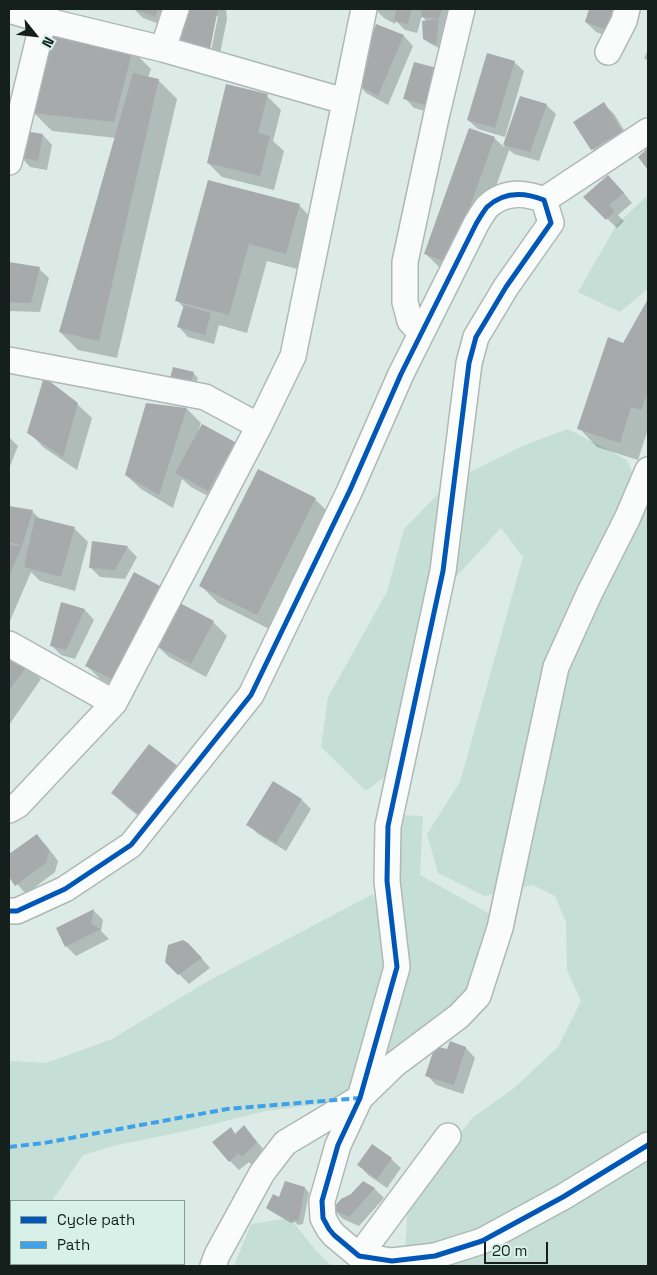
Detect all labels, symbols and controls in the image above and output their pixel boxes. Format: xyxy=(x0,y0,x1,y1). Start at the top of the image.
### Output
north arrow xyxy=(10,10,60,60)
text: N xyxy=(38,34,58,51)
legend xyxy=(10,1200,185,1265)
text: Cycle path xyxy=(57,1210,135,1229)
scale bar xyxy=(487,1232,551,1264)
text: Path xyxy=(57,1235,90,1254)
text: 20 m xyxy=(492,1241,527,1260)

